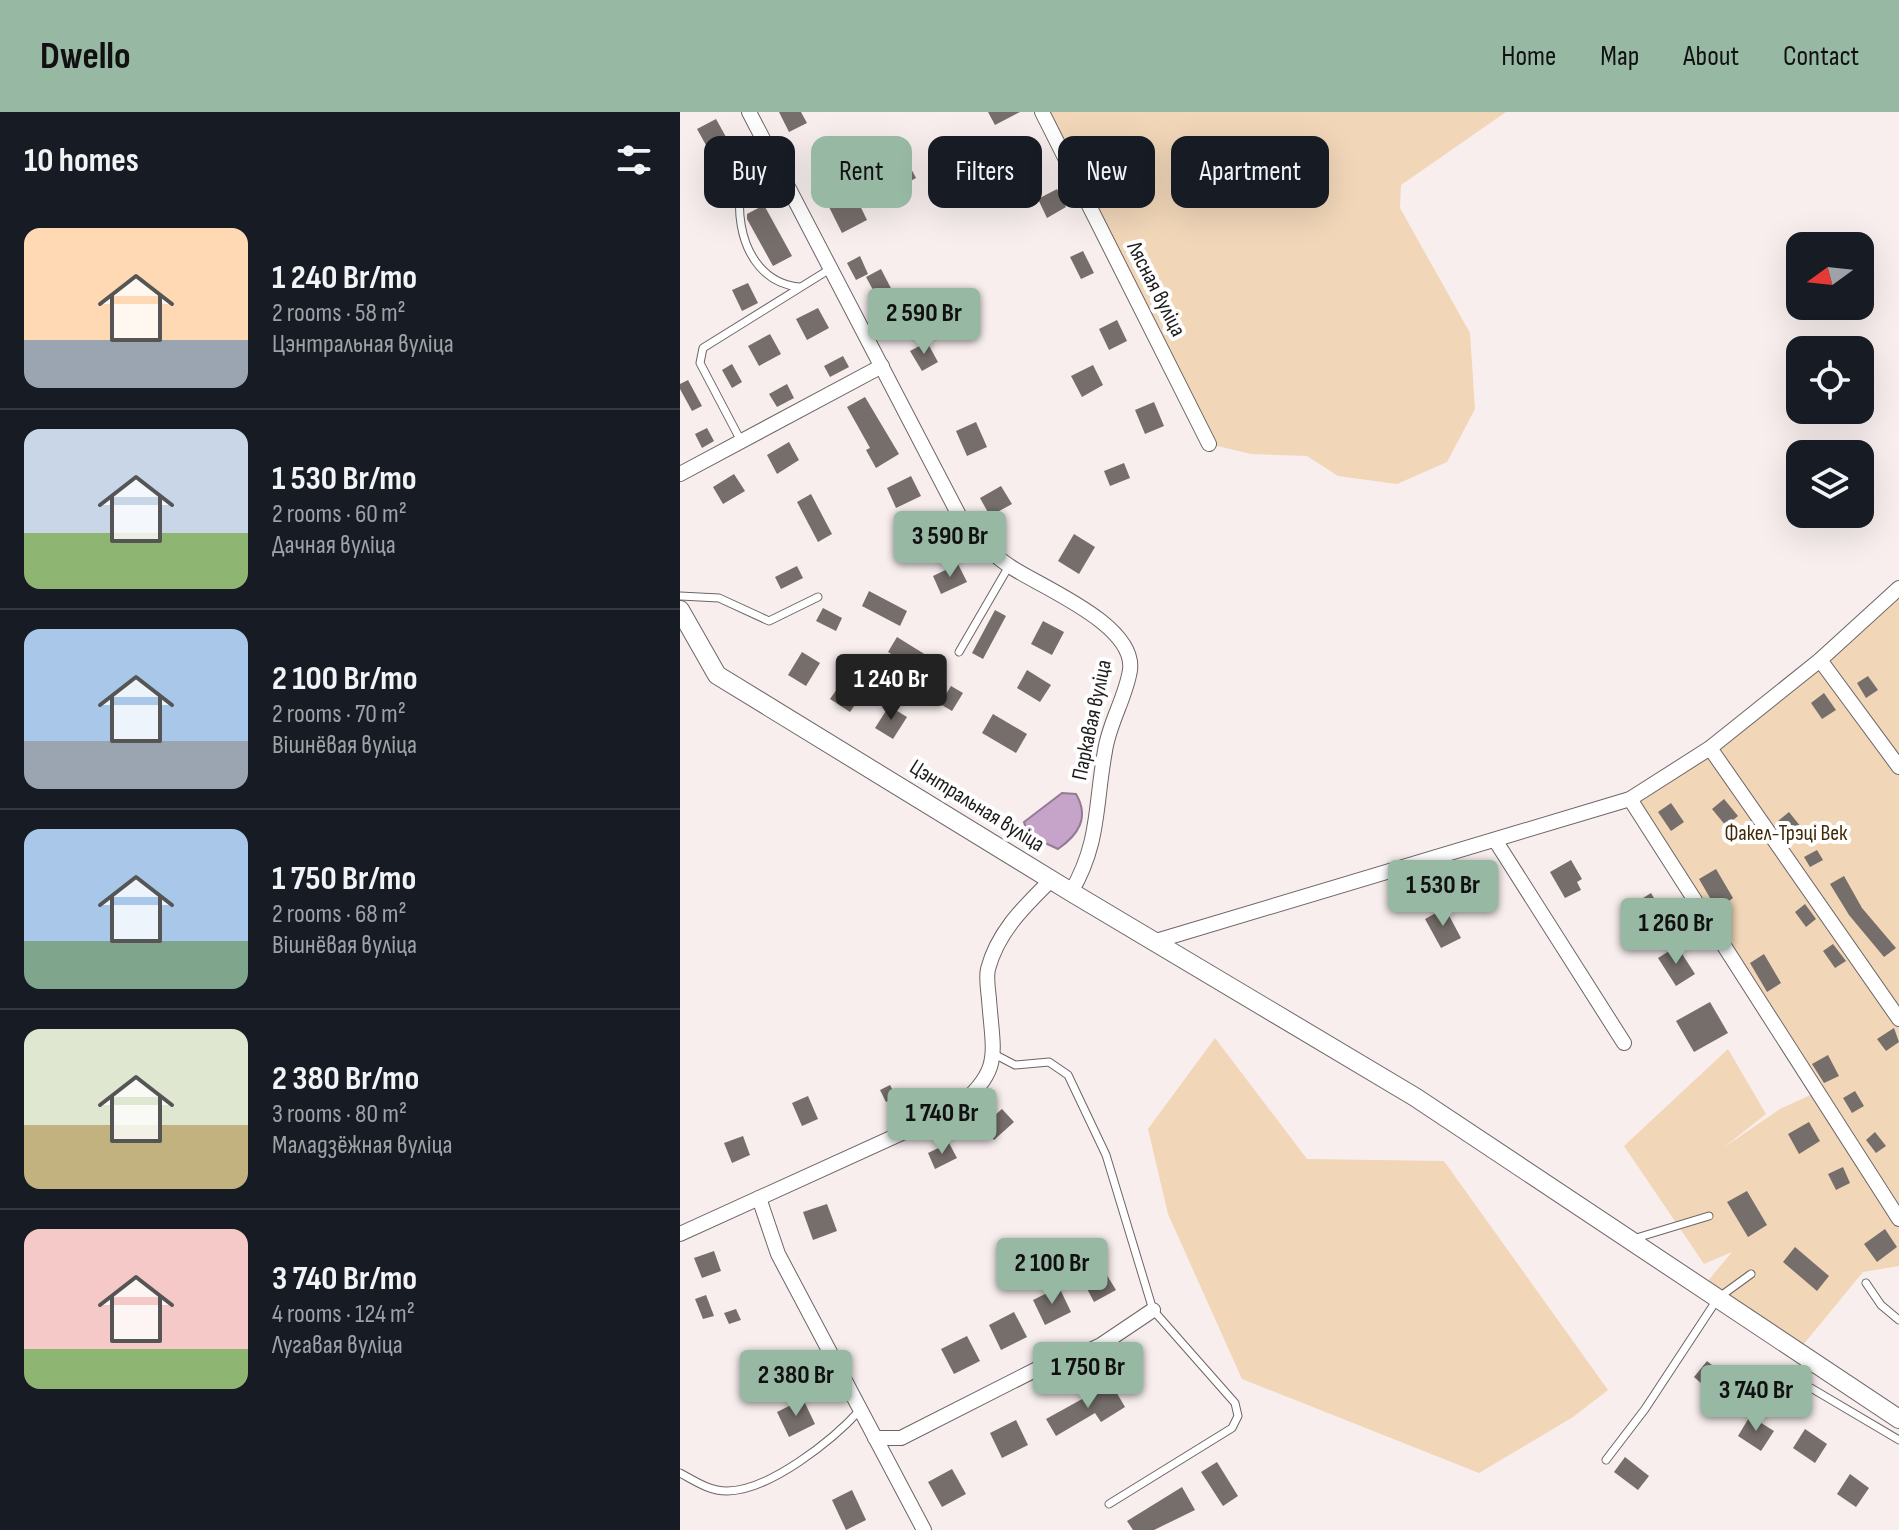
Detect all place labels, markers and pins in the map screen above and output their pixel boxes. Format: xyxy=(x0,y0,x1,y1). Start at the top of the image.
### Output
pin: 2 590 Br xyxy=(841,288,1007,356)
pin: 3 590 Br xyxy=(867,511,1033,579)
pin: 1 240 Br xyxy=(808,654,974,722)
pin: 1 530 Br xyxy=(1360,860,1526,928)
pin: 1 260 Br xyxy=(1593,898,1759,966)
pin: 1 740 Br xyxy=(859,1088,1025,1156)
pin: 2 100 Br xyxy=(969,1238,1135,1306)
pin: 1 750 Br xyxy=(1005,1342,1171,1410)
pin: 2 380 Br xyxy=(713,1350,879,1418)
pin: 3 740 Br xyxy=(1673,1365,1839,1433)

